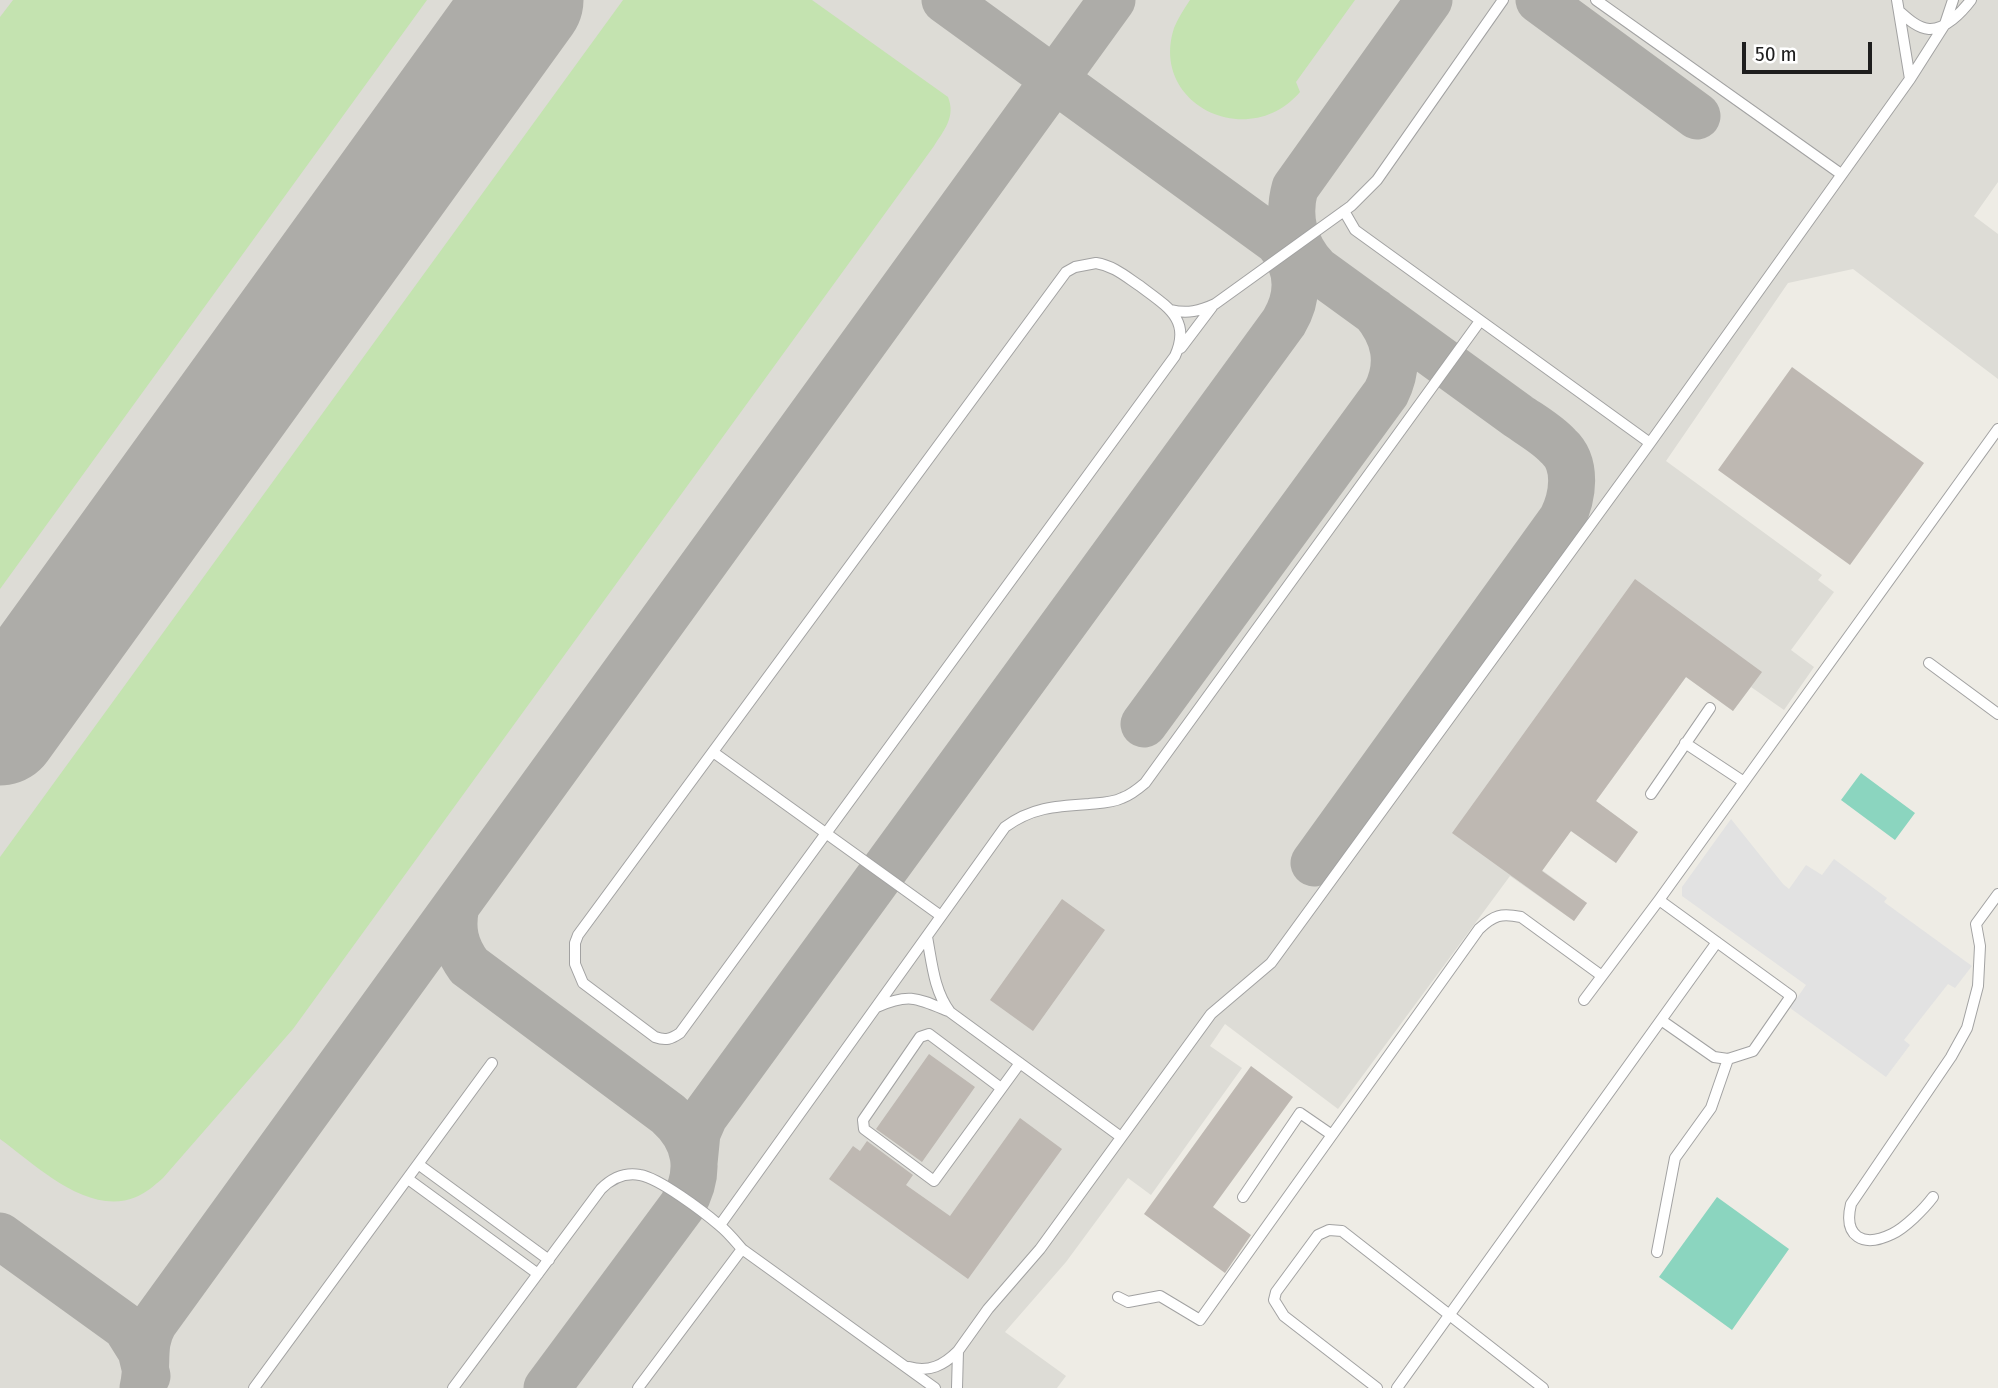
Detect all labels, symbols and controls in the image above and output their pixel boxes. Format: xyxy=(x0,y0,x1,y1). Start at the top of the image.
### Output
scale bar xyxy=(1746,28,1876,72)
text: 50 m xyxy=(1755,41,1797,67)

